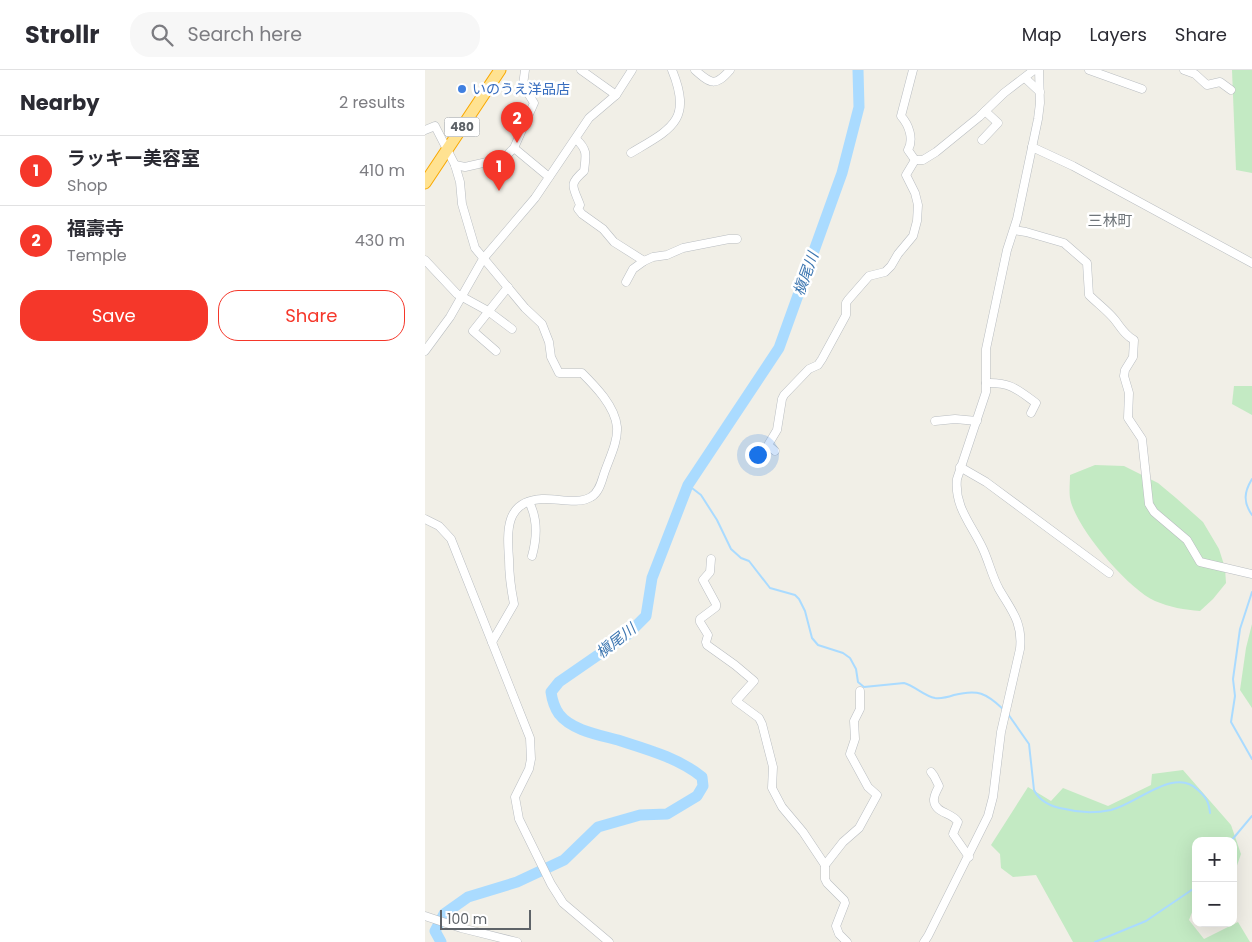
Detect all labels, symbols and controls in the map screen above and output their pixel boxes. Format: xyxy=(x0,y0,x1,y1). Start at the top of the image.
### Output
search box xyxy=(130,12,480,57)
text: Strollr xyxy=(25,18,100,51)
icon: search xyxy=(148,21,176,49)
text: Search here xyxy=(188,21,302,48)
text: Map xyxy=(1022,22,1062,47)
text: Layers xyxy=(1090,22,1147,47)
text: Share xyxy=(1175,22,1227,47)
place label: いのうえ洋品店 xyxy=(472,79,570,99)
marker: いのうえ洋品店 xyxy=(456,83,468,95)
text: Nearby xyxy=(20,88,100,117)
text: 2 results xyxy=(339,91,405,114)
pin: 2 xyxy=(501,102,533,143)
road number: 480 xyxy=(445,118,479,136)
text: ラッキー美容室 xyxy=(67,145,200,172)
pin: 1 xyxy=(483,150,515,191)
text: 1 xyxy=(33,159,39,182)
text: 410 m xyxy=(359,159,405,182)
text: Shop xyxy=(67,174,108,197)
district label: 三林町 xyxy=(1087,210,1133,231)
text: 福壽寺 xyxy=(67,215,124,242)
text: 2 xyxy=(31,229,41,252)
text: 430 m xyxy=(355,229,405,252)
text: Temple xyxy=(67,244,127,267)
water label: 槇尾川 xyxy=(788,247,824,299)
button: Save xyxy=(20,290,208,341)
button: Share xyxy=(218,290,405,341)
your location xyxy=(745,442,771,468)
water label: 槇尾川 xyxy=(591,617,641,663)
map controls xyxy=(1192,837,1237,927)
button: + xyxy=(1192,837,1237,882)
button: − xyxy=(1192,882,1237,927)
scale bar xyxy=(440,907,531,930)
text: 100 m xyxy=(447,909,487,929)

